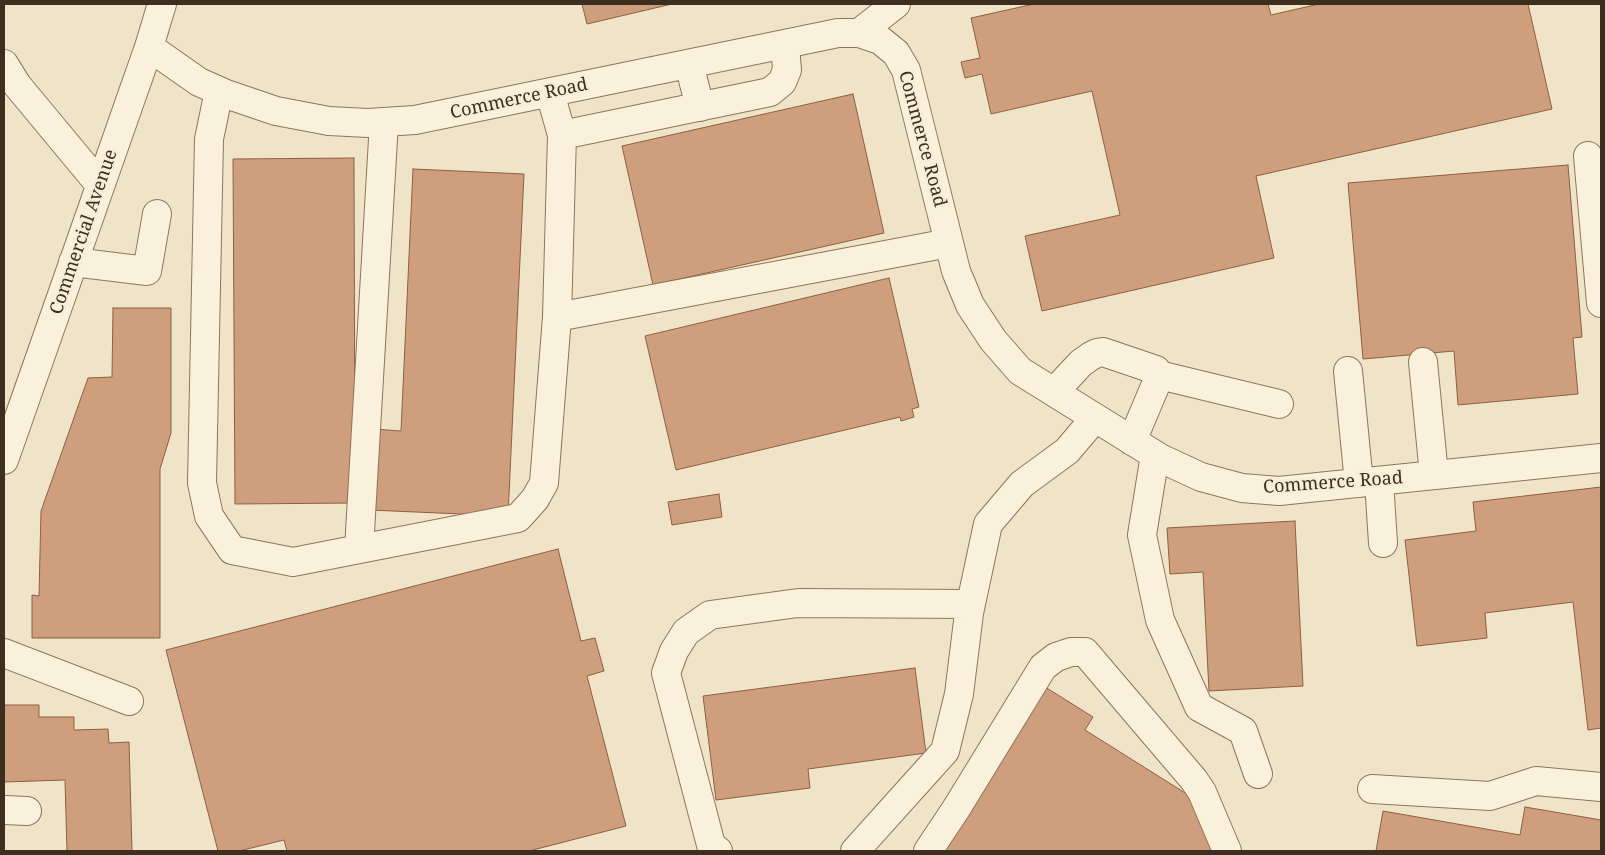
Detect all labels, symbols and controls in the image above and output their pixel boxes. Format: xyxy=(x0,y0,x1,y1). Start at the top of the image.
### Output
street label: Commerce Road xyxy=(893,69,951,209)
street label: Commerce Road xyxy=(448,74,590,124)
street label: Commercial Avenue xyxy=(46,147,122,317)
street label: Commerce Road xyxy=(1262,467,1404,499)

